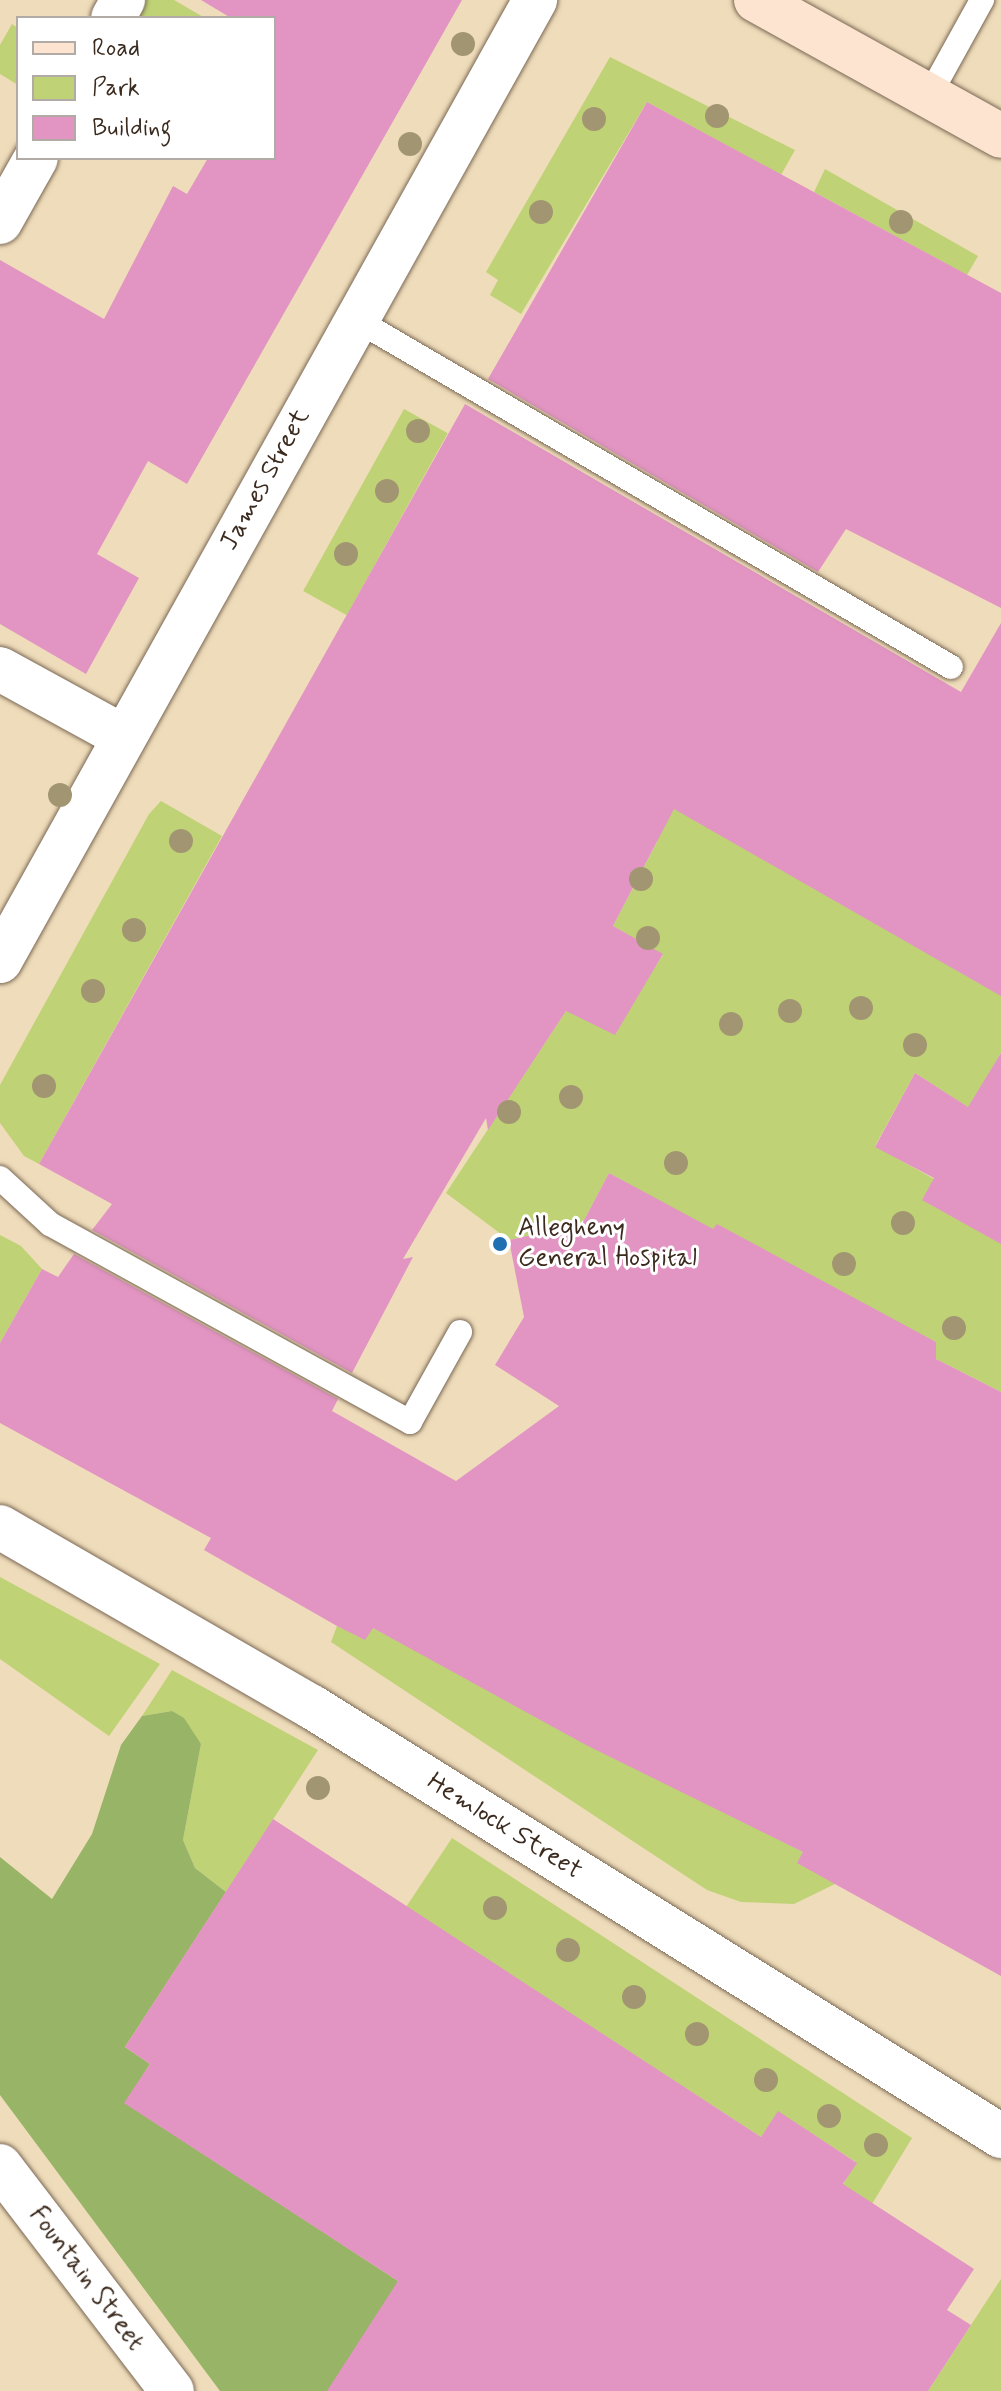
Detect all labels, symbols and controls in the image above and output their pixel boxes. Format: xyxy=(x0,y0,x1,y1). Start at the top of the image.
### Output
legend xyxy=(16,16,276,160)
text: Road xyxy=(92,33,140,64)
text: Park xyxy=(92,73,140,104)
text: Building xyxy=(92,113,172,144)
street label: James Street xyxy=(214,404,318,556)
place label: Allegheny General Hospital xyxy=(518,1213,707,1274)
marker: Allegheny General Hospital xyxy=(489,1233,511,1255)
street label: Hemlock Street xyxy=(421,1767,587,1887)
street label: Fountain Street xyxy=(20,2199,152,2359)

